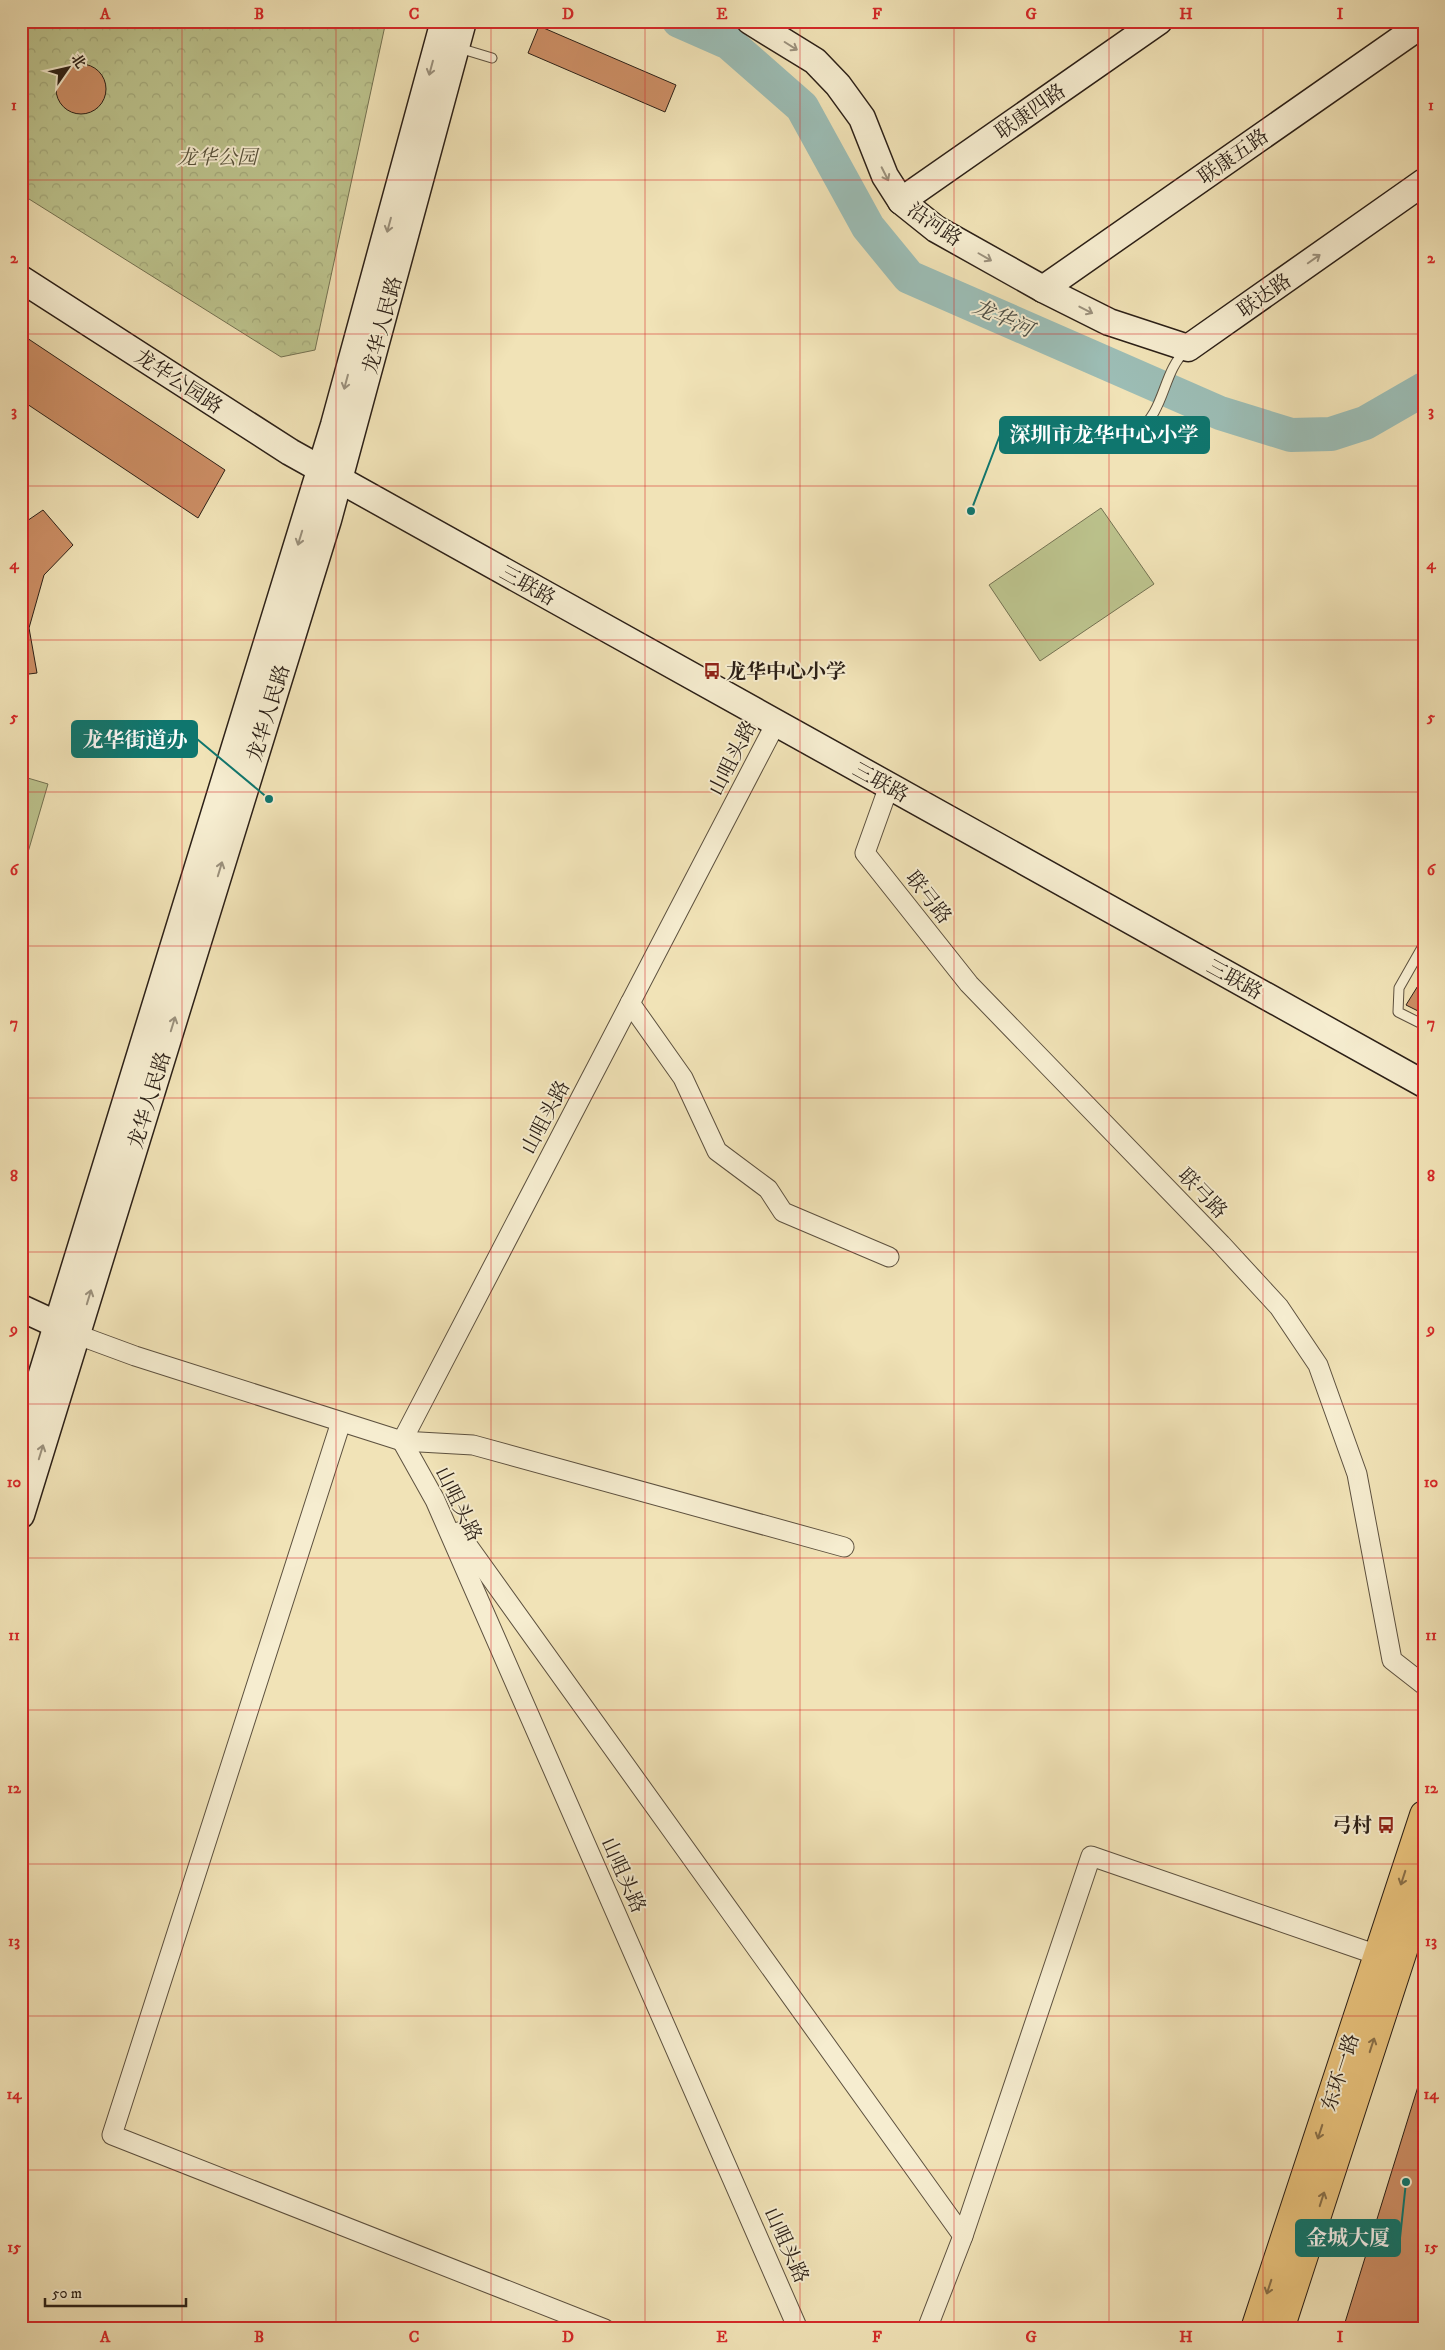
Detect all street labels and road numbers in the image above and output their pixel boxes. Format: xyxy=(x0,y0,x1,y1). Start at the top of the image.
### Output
street label: 联康四路 xyxy=(991,79,1071,145)
street label: 联康五路 xyxy=(1194,124,1274,190)
street label: 沿河路 xyxy=(902,198,966,252)
street label: 联达路 xyxy=(1233,269,1297,324)
street label: 龙华人民路 xyxy=(358,274,408,377)
street label: 龙华公园路 xyxy=(129,345,227,420)
street label: 三联路 xyxy=(495,561,560,612)
street label: 龙华人民路 xyxy=(243,662,296,765)
street label: 山咀头路 xyxy=(704,717,763,800)
street label: 三联路 xyxy=(848,758,913,809)
street label: 联弓路 xyxy=(899,867,956,929)
street label: 三联路 xyxy=(1202,955,1267,1006)
street label: 龙华人民路 xyxy=(124,1049,177,1152)
street label: 山咀头路 xyxy=(517,1077,576,1159)
street label: 联弓路 xyxy=(1172,1164,1232,1224)
street label: 山咀头路 xyxy=(429,1463,486,1546)
street label: 山咀头路 xyxy=(595,1834,650,1917)
street label: 东环一路 xyxy=(1317,2031,1366,2114)
street label: 山咀头路 xyxy=(758,2204,813,2287)

